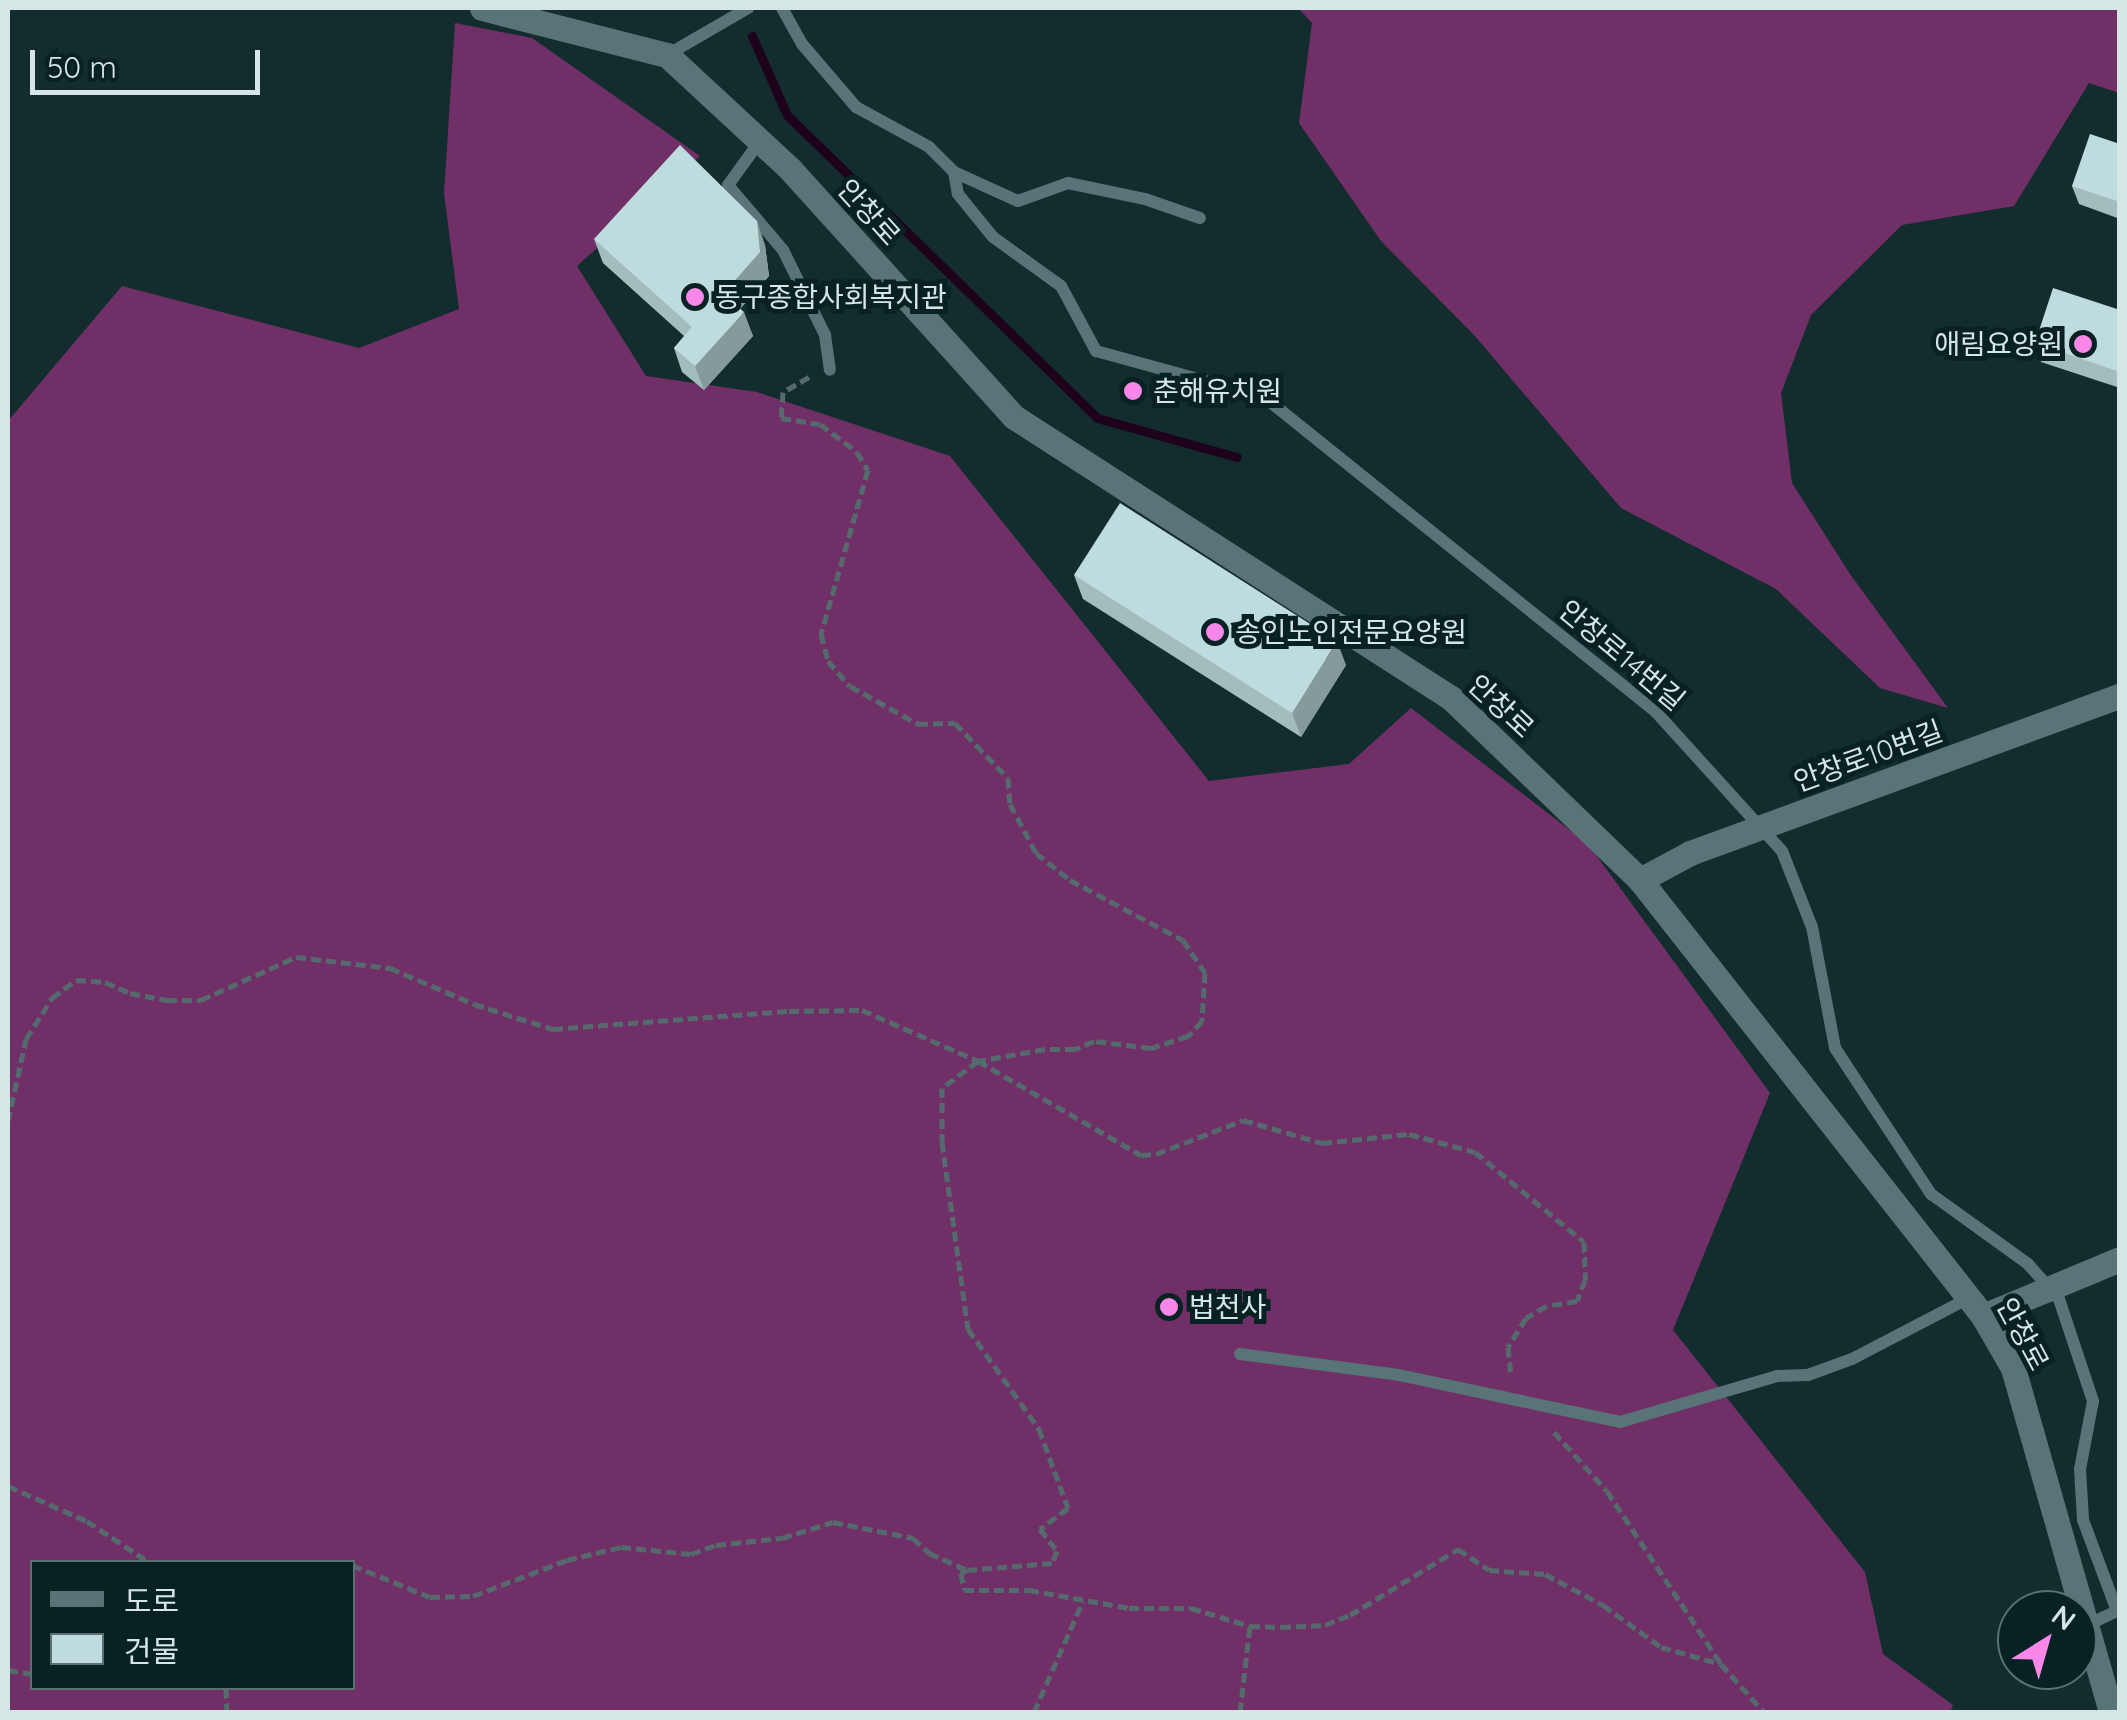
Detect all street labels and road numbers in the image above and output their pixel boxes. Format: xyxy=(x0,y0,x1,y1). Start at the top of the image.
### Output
street label: 안창로 xyxy=(831,172,907,252)
street label: 안창로14번길 xyxy=(1552,593,1692,717)
street label: 안창로 xyxy=(1461,667,1541,745)
street label: 안창로10번길 xyxy=(1789,714,1947,798)
street label: 안창로 xyxy=(1990,1292,2056,1376)

